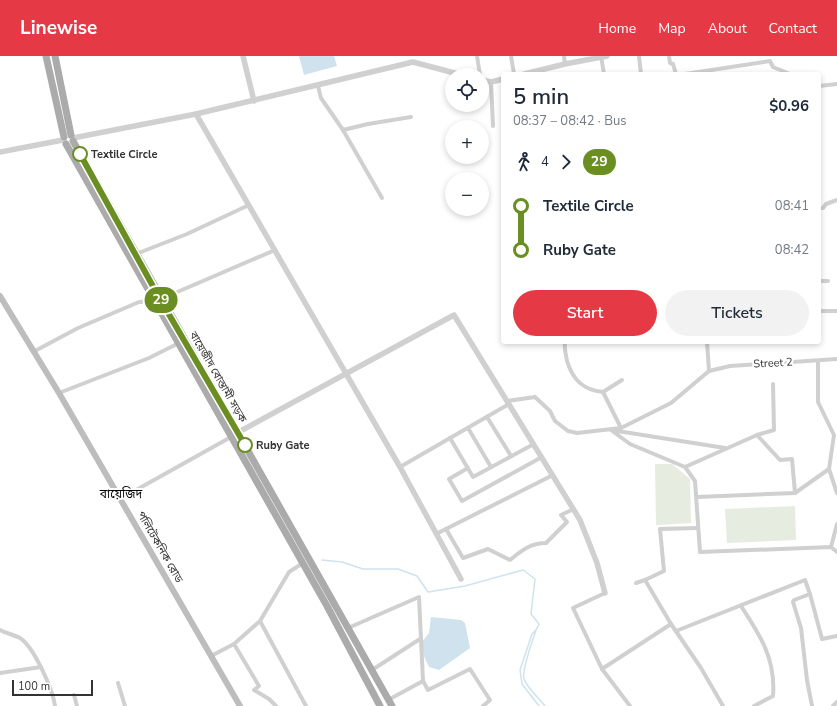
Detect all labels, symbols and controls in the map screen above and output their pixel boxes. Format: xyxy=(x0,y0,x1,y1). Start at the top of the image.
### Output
text: Linewise xyxy=(20,15,97,41)
text: Home xyxy=(598,19,636,38)
text: Map xyxy=(658,19,686,38)
text: About xyxy=(708,19,747,38)
text: Contact xyxy=(769,19,817,38)
map controls xyxy=(445,68,489,216)
button: locate xyxy=(445,68,489,112)
text: 5 min xyxy=(513,82,569,112)
text: $0.96 xyxy=(769,96,809,116)
text: 08:37 – 08:42 · Bus xyxy=(513,112,627,130)
button: + xyxy=(445,120,489,164)
marker: Textile Circle xyxy=(72,146,88,162)
place label: Textile Circle xyxy=(91,147,157,162)
icon: walk xyxy=(513,151,535,173)
icon: forward xyxy=(555,151,577,173)
text: 29 xyxy=(591,152,608,171)
text: 4 xyxy=(541,153,549,171)
button: − xyxy=(445,172,489,216)
text: Textile Circle xyxy=(543,196,634,216)
text: 08:41 xyxy=(775,197,809,215)
text: Ruby Gate xyxy=(543,240,616,260)
text: 08:42 xyxy=(775,241,809,259)
line badge: 29 xyxy=(143,287,179,313)
text: 29 xyxy=(153,290,169,309)
button: Start xyxy=(513,290,657,336)
button: Tickets xyxy=(665,290,809,336)
street label: বায়েজীদ বোস্তামী সড়ক xyxy=(185,328,250,425)
street label: Street 2 xyxy=(753,354,793,372)
marker: Ruby Gate xyxy=(237,437,253,453)
place label: Ruby Gate xyxy=(256,438,309,453)
district label: বায়েজিদ xyxy=(99,486,143,502)
street label: পলিটেকনিক রোড xyxy=(133,509,187,586)
scale bar xyxy=(12,678,93,697)
text: 100 m xyxy=(18,679,50,694)

